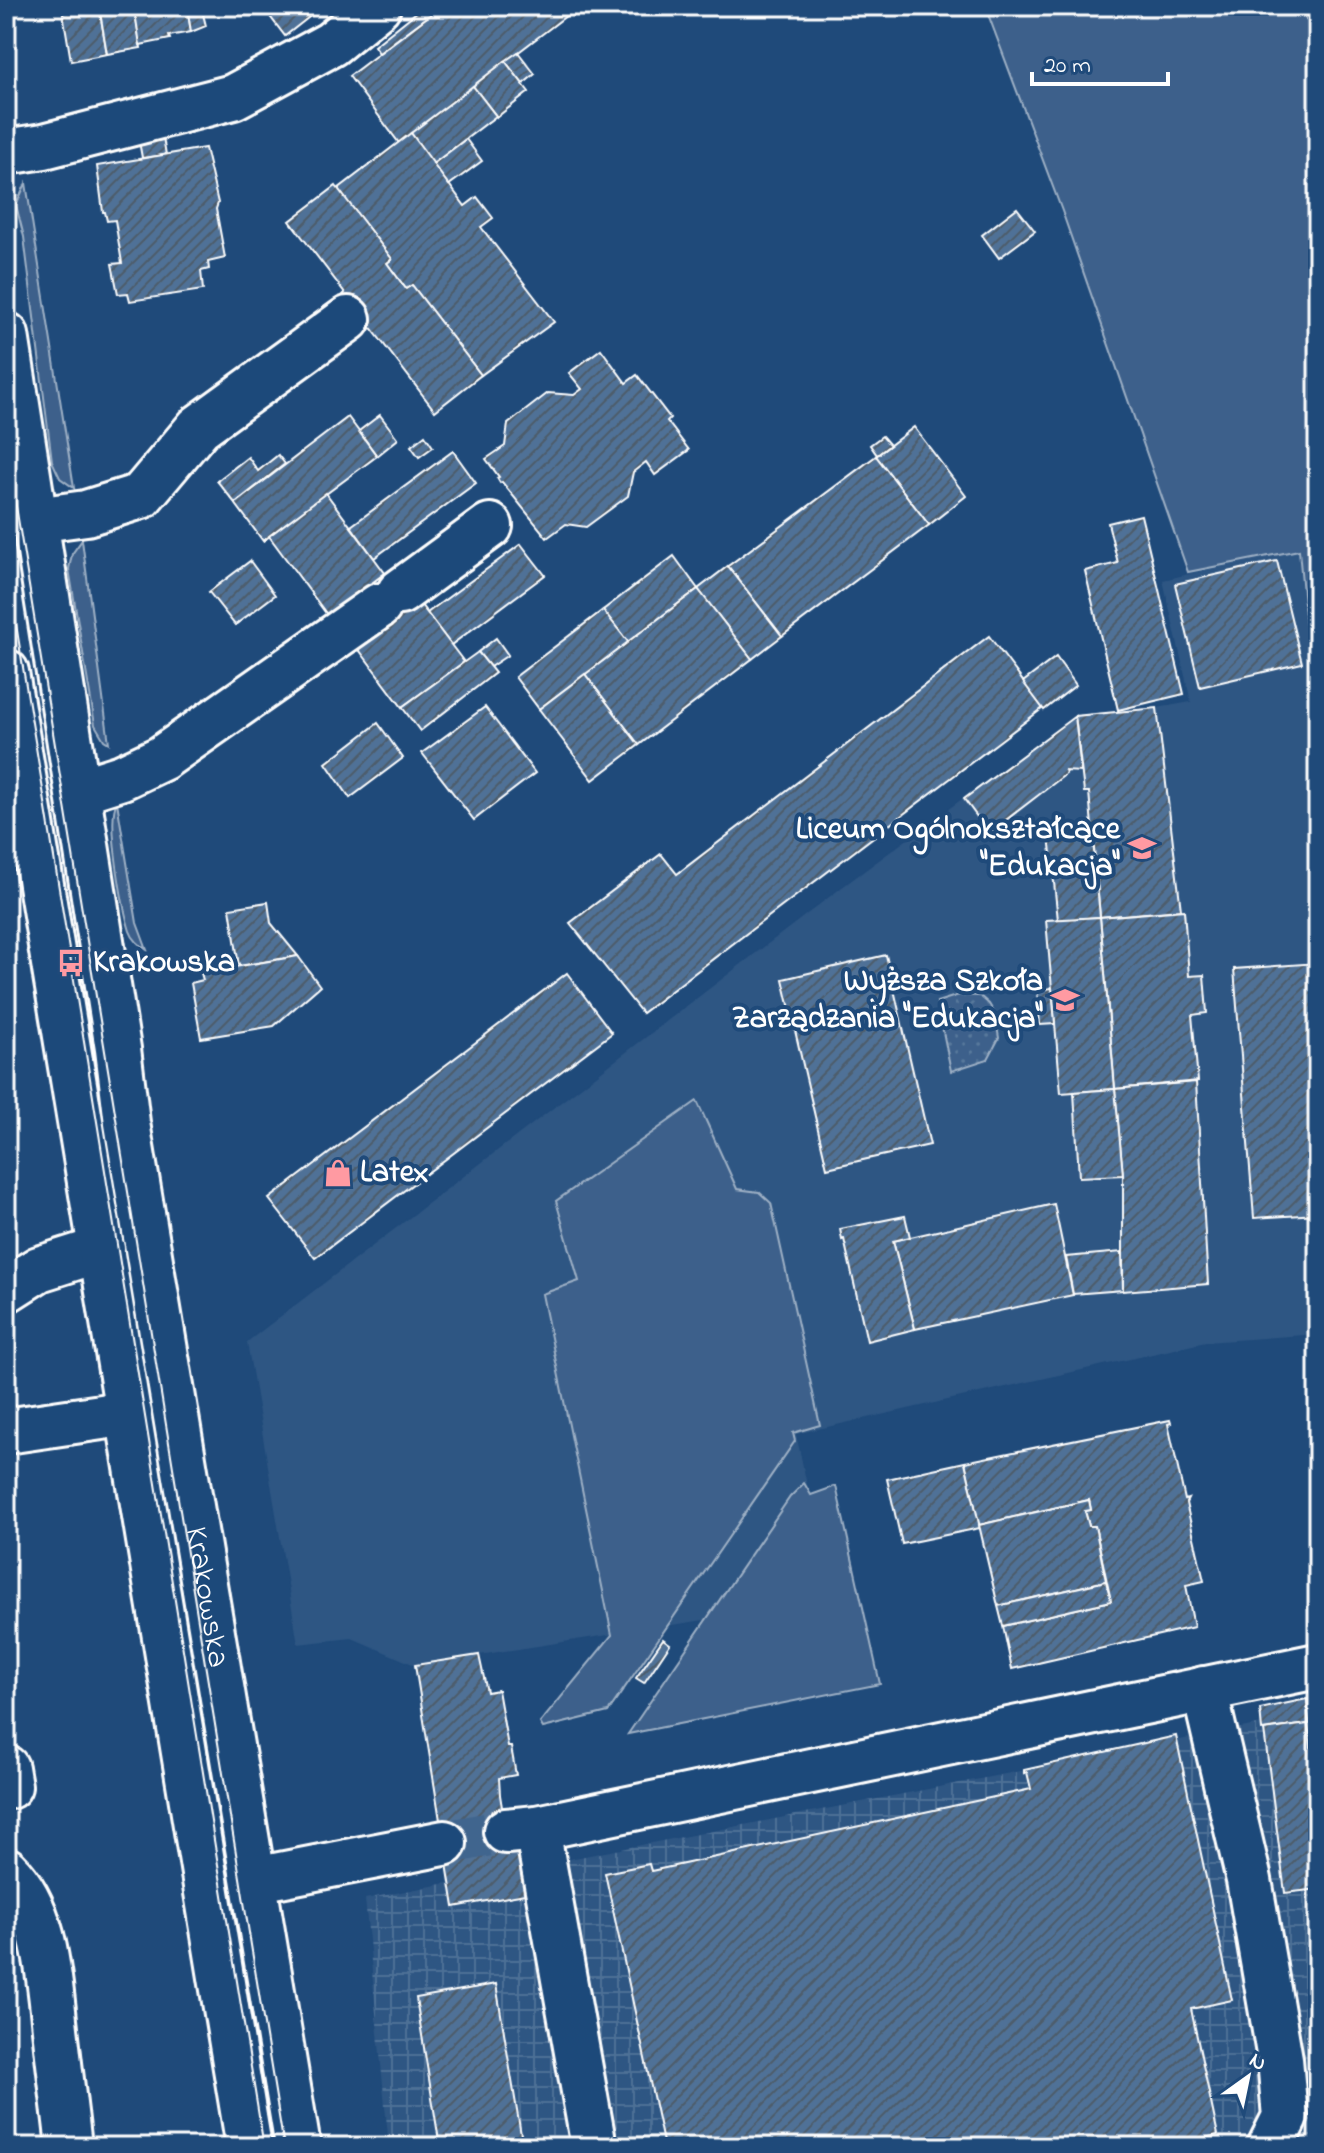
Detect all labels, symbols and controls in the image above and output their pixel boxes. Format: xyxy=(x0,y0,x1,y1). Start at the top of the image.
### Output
scale bar xyxy=(1032,36,1168,86)
text: 20 m xyxy=(1044,49,1091,84)
place label: Liceum Ogólnokształcące "Edukacja" xyxy=(796,807,1122,891)
school or university icon: Liceum Ogólnokształcące "Edukacja" xyxy=(1127,833,1157,863)
place label: Krakowska xyxy=(93,940,235,987)
bus stop icon: Krakowska xyxy=(56,948,86,978)
place label: Wyższa Szkoła Zarządzania "Edukacja" xyxy=(732,959,1043,1043)
school or university icon: Wyższa Szkoła Zarządzania "Edukacja" xyxy=(1050,985,1080,1015)
place label: Latex xyxy=(360,1150,429,1197)
shop icon: Latex xyxy=(323,1158,353,1188)
street label: Krakowska xyxy=(171,1523,241,1671)
north arrow xyxy=(1208,2037,1288,2117)
text: N xyxy=(1242,2045,1272,2080)

